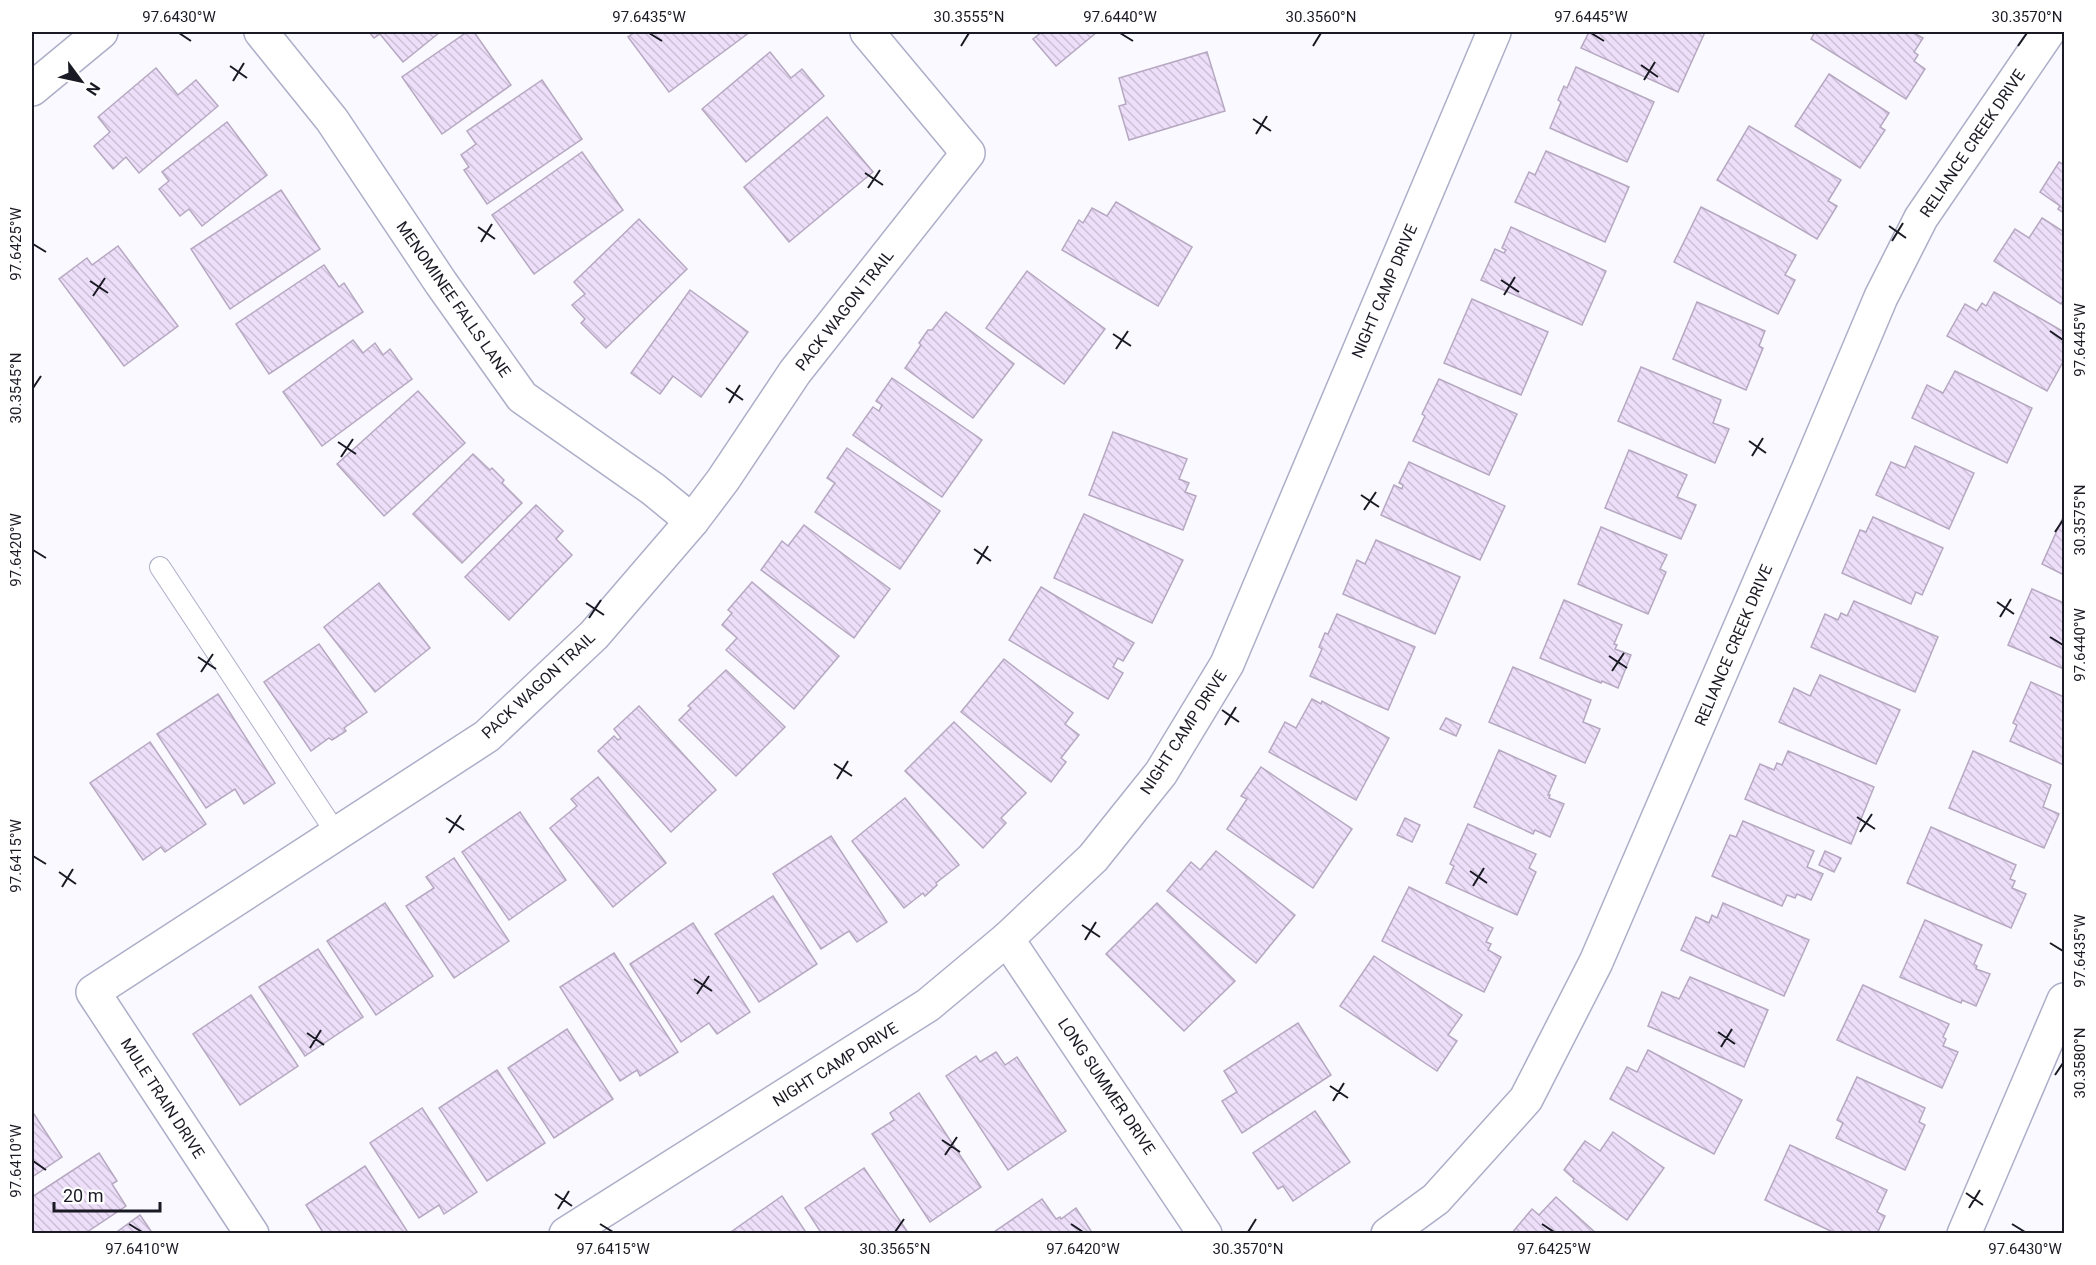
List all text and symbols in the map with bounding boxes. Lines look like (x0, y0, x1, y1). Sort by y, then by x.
text: 97.6430°W (142, 8, 216, 26)
text: 97.6435°W (612, 8, 686, 26)
text: 30.3555°N (934, 8, 1004, 26)
text: 97.6440°W (1083, 8, 1157, 26)
text: 30.3560°N (1286, 8, 1356, 26)
text: 97.6445°W (1554, 8, 1628, 26)
text: 30.3570°N (1992, 8, 2062, 26)
north arrow (51, 51, 111, 111)
street label: RELIANCE CREEK DRIVE (1916, 66, 2029, 221)
text: N (82, 79, 104, 99)
text: 97.6425°W (7, 207, 25, 281)
street label: MENOMINEE FALLS LANE (393, 218, 515, 381)
street label: NIGHT CAMP DRIVE (1348, 221, 1421, 361)
street label: PACK WAGON TRAIL (791, 246, 898, 374)
text: 97.6445°W (2071, 303, 2089, 377)
text: 30.3545°N (7, 353, 25, 423)
text: 30.3575°N (2071, 485, 2089, 555)
text: 97.6420°W (7, 513, 25, 587)
street label: RELIANCE CREEK DRIVE (1691, 561, 1776, 729)
text: 97.6440°W (2071, 608, 2089, 682)
street label: PACK WAGON TRAIL (478, 628, 599, 743)
street label: NIGHT CAMP DRIVE (1136, 667, 1231, 798)
text: 97.6415°W (7, 819, 25, 893)
text: 97.6435°W (2071, 914, 2089, 988)
street label: LONG SUMMER DRIVE (1054, 1015, 1159, 1158)
street label: NIGHT CAMP DRIVE (769, 1018, 901, 1111)
text: 30.3580°N (2071, 1028, 2089, 1098)
street label: MULE TRAIN DRIVE (117, 1035, 208, 1162)
text: 97.6410°W (7, 1124, 25, 1198)
scale bar (54, 1175, 160, 1213)
text: 20 m (63, 1185, 103, 1206)
text: 97.6410°W (105, 1240, 179, 1258)
text: 97.6415°W (576, 1240, 650, 1258)
text: 30.3565°N (860, 1240, 930, 1258)
text: 97.6420°W (1046, 1240, 1120, 1258)
text: 30.3570°N (1213, 1240, 1283, 1258)
text: 97.6425°W (1517, 1240, 1591, 1258)
text: 97.6430°W (1988, 1240, 2062, 1258)

